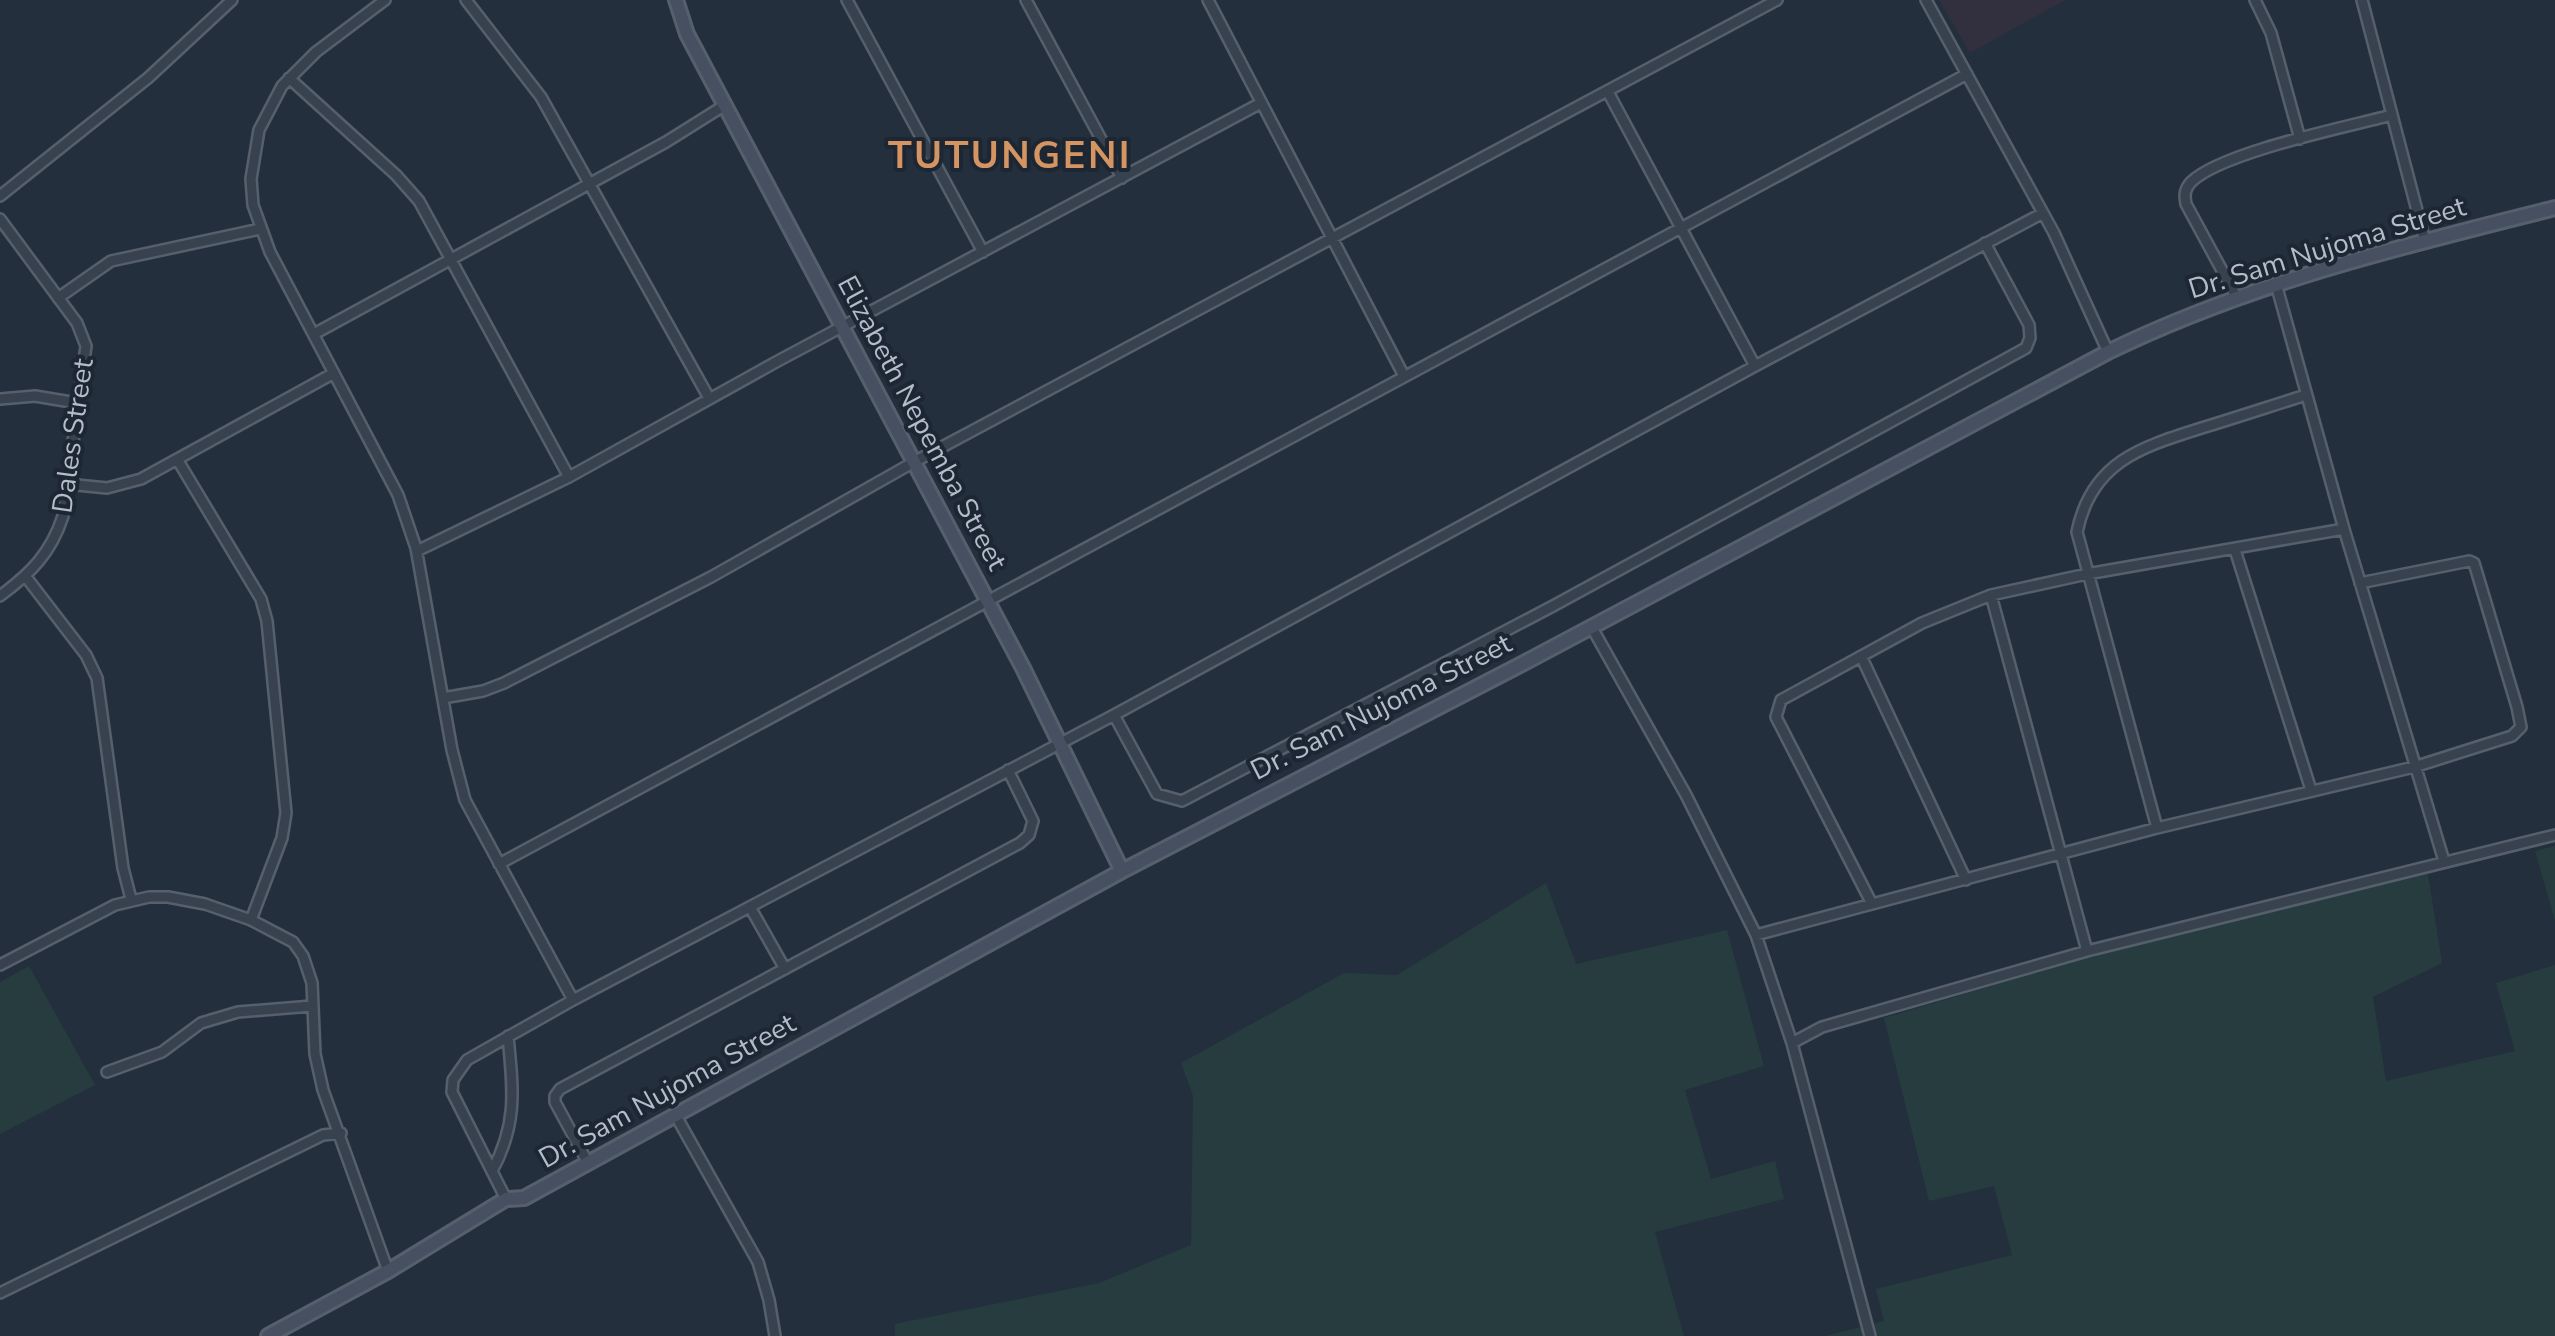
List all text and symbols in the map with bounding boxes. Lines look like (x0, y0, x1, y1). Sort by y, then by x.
district label: TUTUNGENI (888, 130, 1132, 181)
street label: Dr. Sam Nujoma Street (2184, 188, 2470, 308)
street label: Elizabeth Nepemba Street (828, 269, 1016, 577)
street label: Dales Street (43, 356, 103, 516)
street label: Dr. Sam Nujoma Street (1244, 625, 1518, 789)
street label: Dr. Sam Nujoma Street (532, 1004, 802, 1177)

